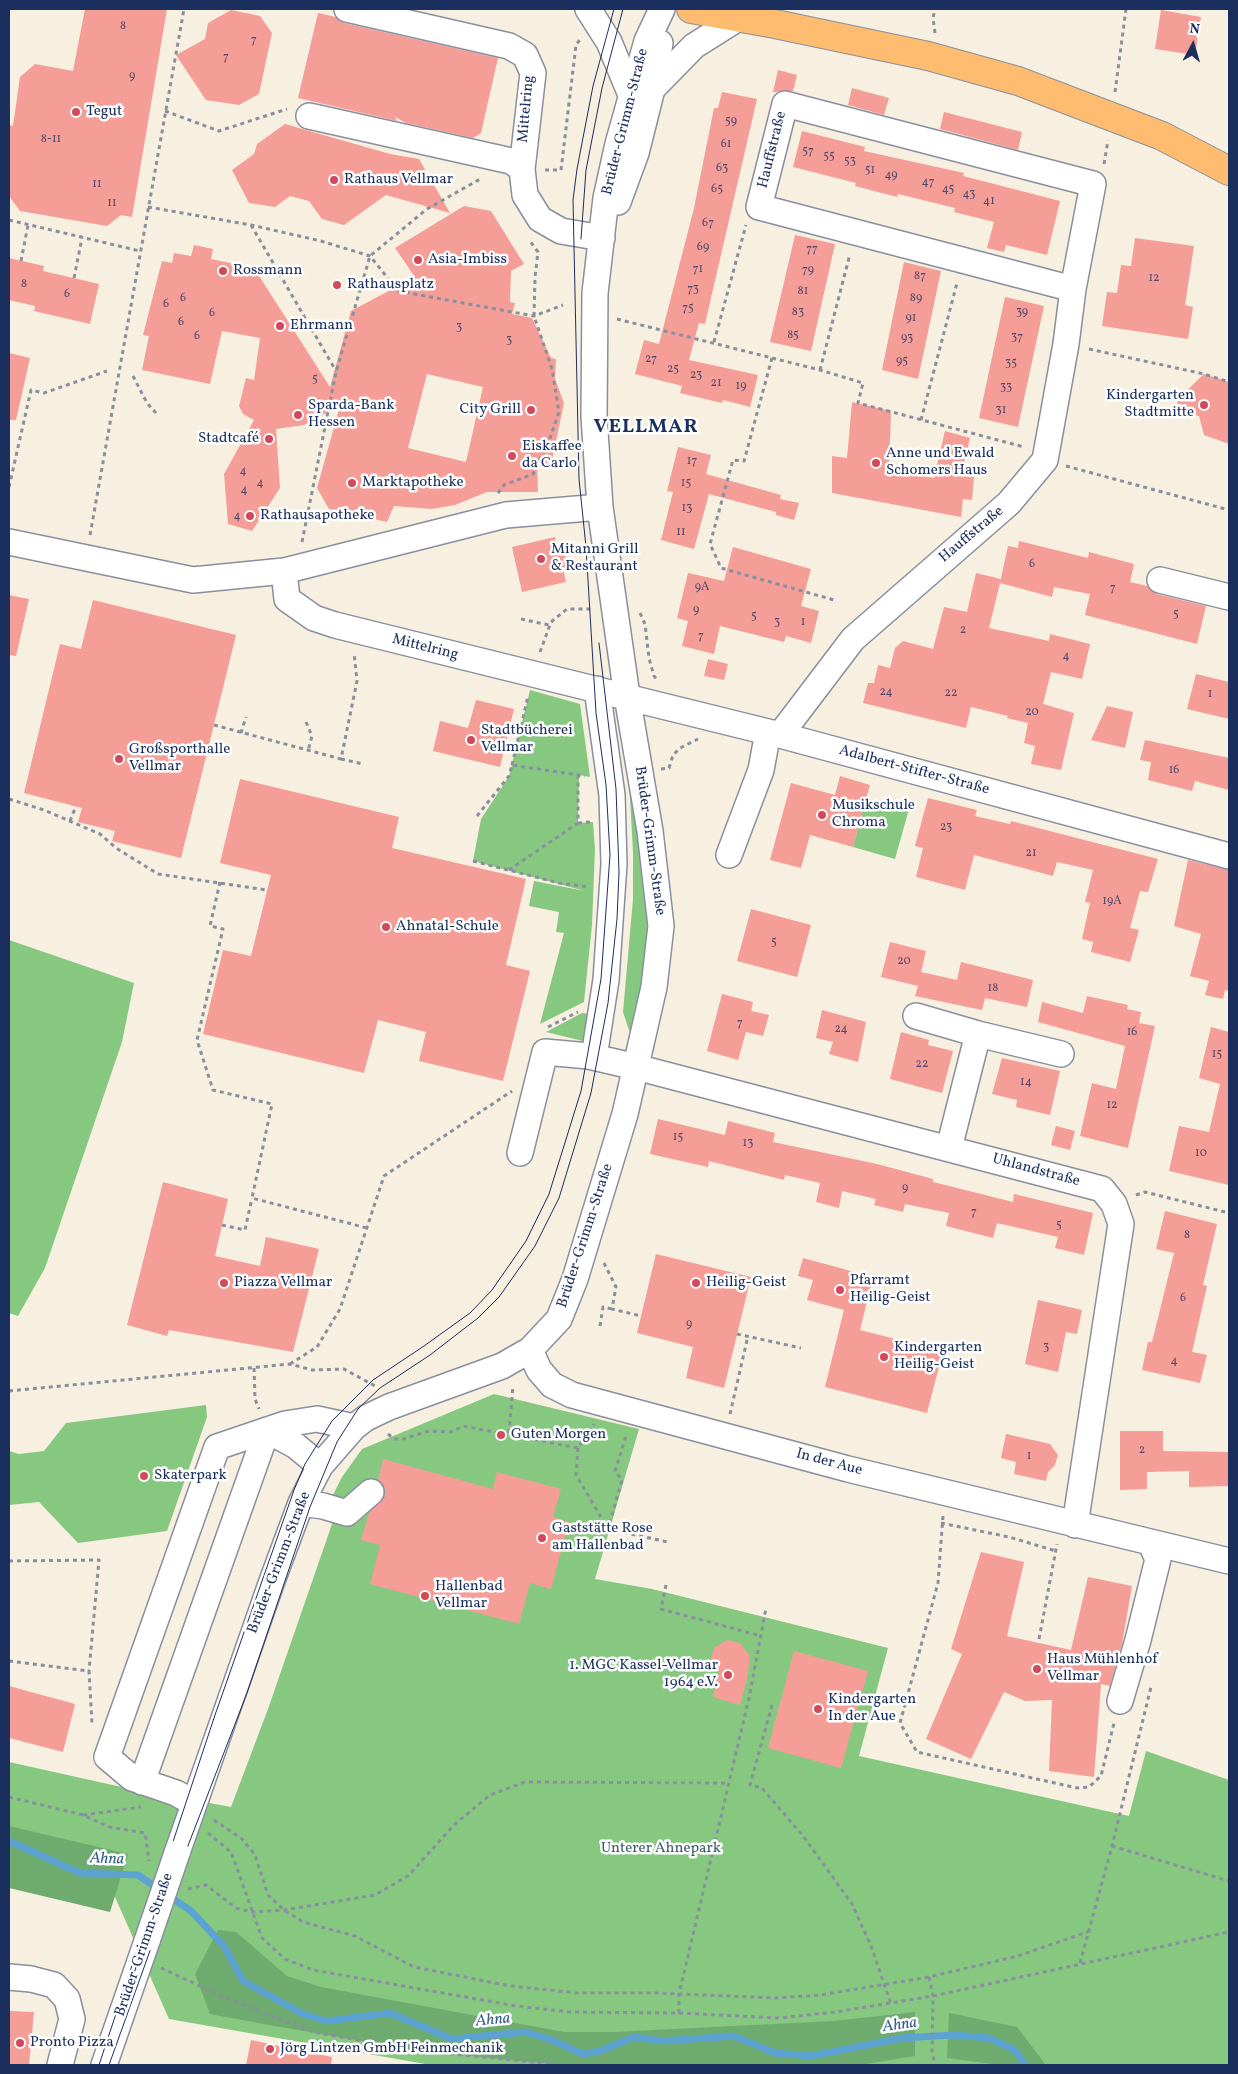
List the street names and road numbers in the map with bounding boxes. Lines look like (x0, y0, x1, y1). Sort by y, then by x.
street label: Brüder-Grimm-Straße (599, 47, 653, 197)
street label: Mittelring (515, 74, 539, 144)
street label: Hauffstraße (755, 110, 791, 190)
street label: Hauffstraße (936, 503, 1008, 567)
street label: Mittelring (390, 631, 460, 665)
street label: Adalbert-Stifter-Straße (837, 742, 991, 800)
street label: Brüder-Grimm-Straße (630, 765, 668, 917)
street label: Uhlandstraße (990, 1151, 1082, 1191)
street label: Brüder-Grimm-Straße (554, 1162, 618, 1310)
street label: In der Aue (794, 1446, 864, 1480)
street label: Brüder-Grimm-Straße (245, 1490, 315, 1636)
street label: Brüder-Grimm-Straße (112, 1871, 178, 2019)

